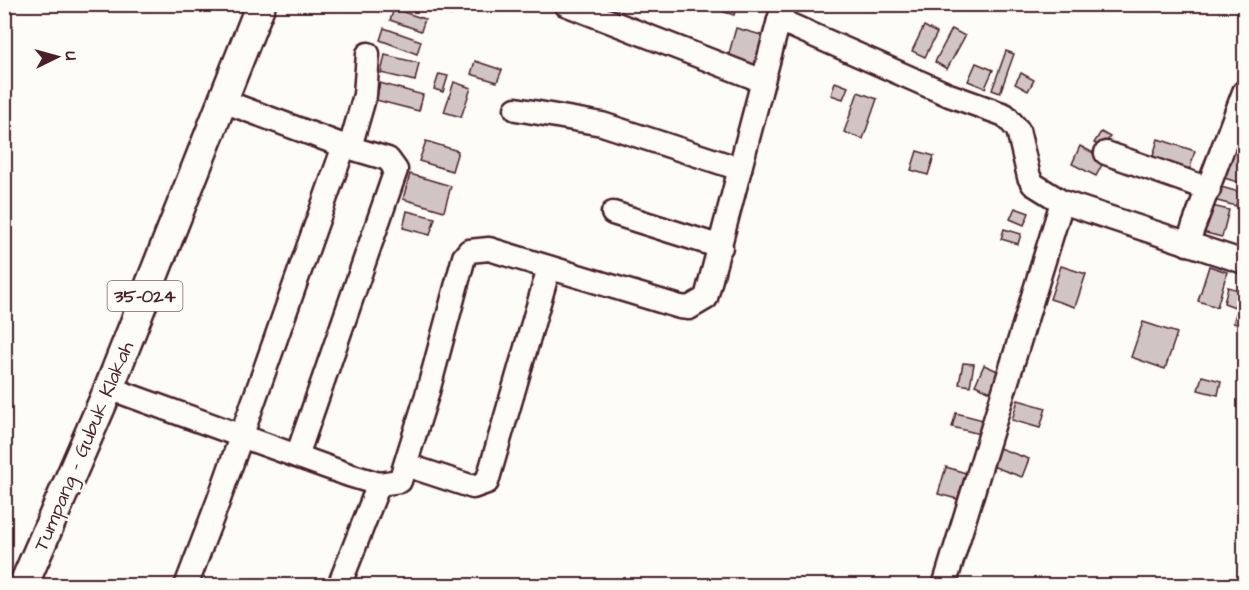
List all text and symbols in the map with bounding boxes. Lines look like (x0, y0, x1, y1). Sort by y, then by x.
north arrow (27, 27, 87, 87)
text: U (60, 50, 82, 61)
road number: 35-024 (108, 281, 182, 311)
street label: Tumpang - Gubuk Klakah (27, 337, 142, 556)

